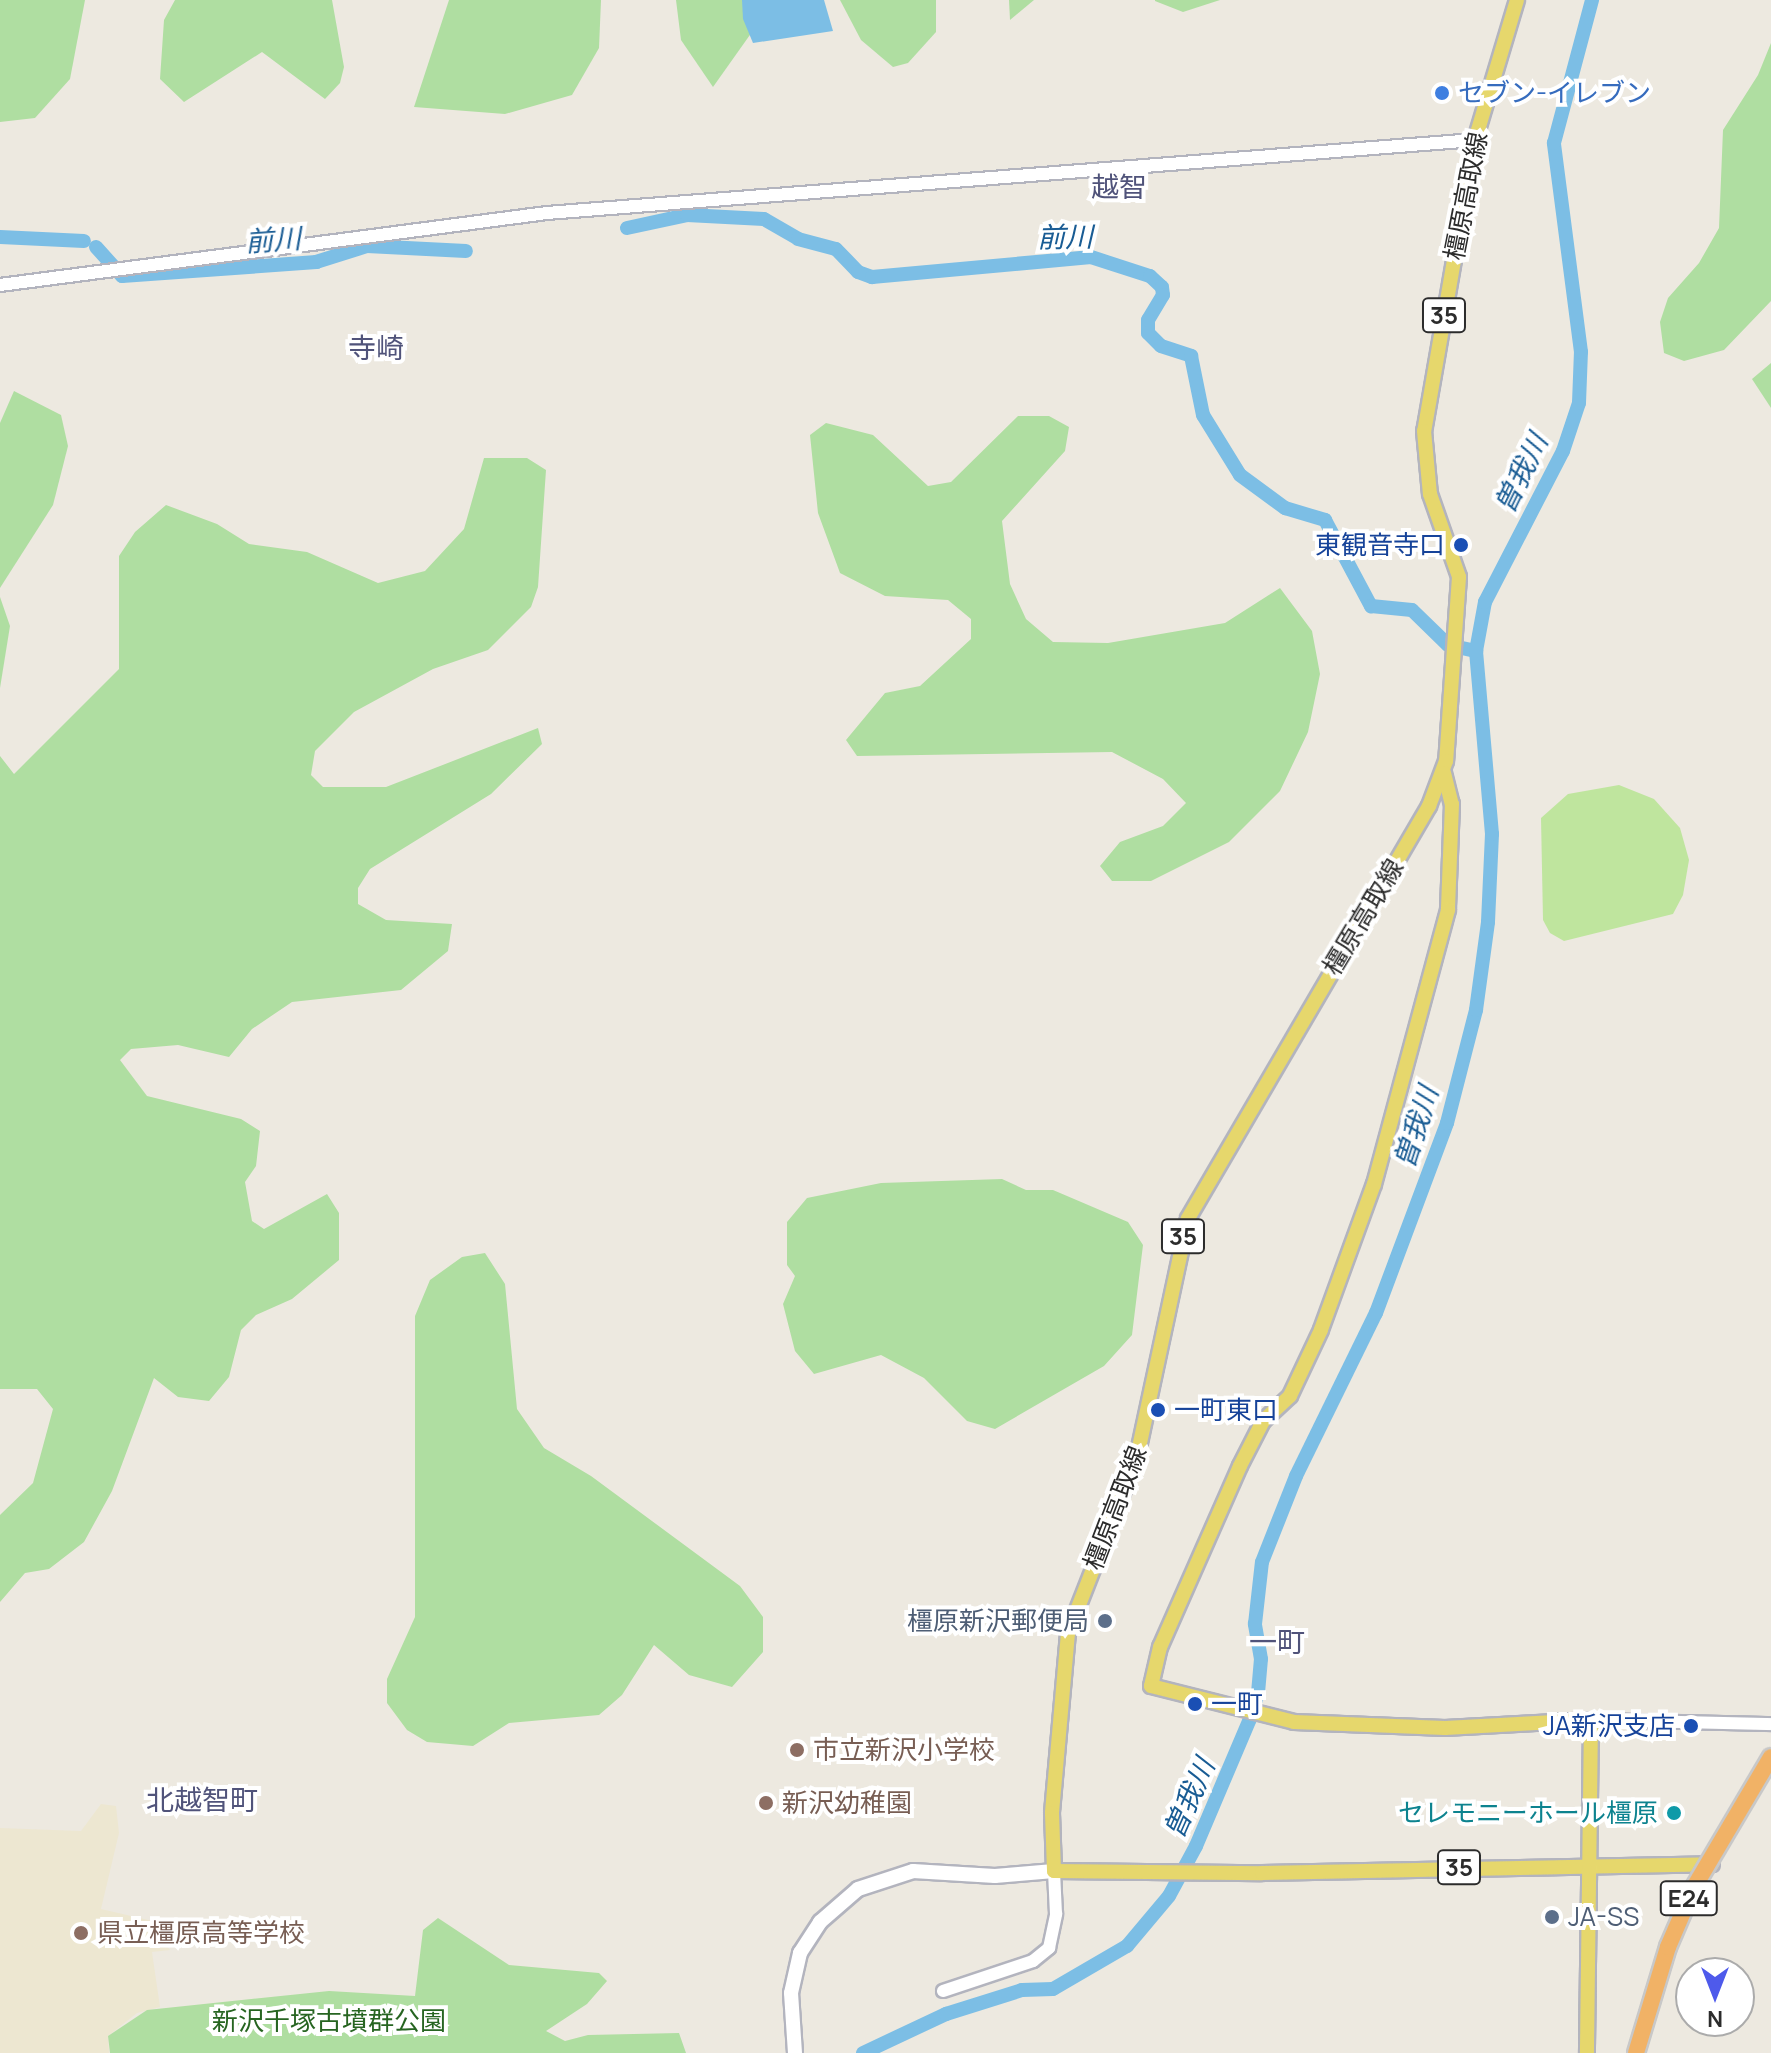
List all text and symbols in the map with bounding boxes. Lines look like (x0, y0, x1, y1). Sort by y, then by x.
place label: セブン-イレブン (1458, 77, 1651, 109)
marker: セブン-イレブン (1433, 84, 1451, 102)
street label: 橿原高取線 (1438, 129, 1494, 263)
district label: 越智 (1091, 169, 1147, 203)
water label: 前川 (1037, 219, 1093, 253)
water label: 前川 (244, 220, 302, 258)
road number: 35 (1420, 295, 1468, 335)
district label: 寺崎 (348, 330, 404, 364)
water label: 曽我川 (1486, 428, 1554, 518)
place label: 東観音寺口 (1315, 529, 1445, 561)
marker: 東観音寺口 (1452, 536, 1470, 554)
street label: 橿原高取線 (1316, 853, 1410, 981)
water label: 曽我川 (1386, 1082, 1444, 1172)
road number: 35 (1159, 1216, 1207, 1256)
place label: 一町東口 (1174, 1394, 1278, 1426)
marker: 一町東口 (1149, 1401, 1167, 1419)
street label: 橿原高取線 (1077, 1442, 1153, 1574)
place label: 橿原新沢郵便局 (907, 1605, 1089, 1637)
marker: 橿原新沢郵便局 (1096, 1612, 1114, 1630)
district label: 一町 (1249, 1624, 1305, 1658)
place label: 一町 (1211, 1688, 1263, 1720)
marker: 一町 (1186, 1695, 1204, 1713)
place label: JA新沢支店 (1543, 1710, 1675, 1742)
marker: JA新沢支店 (1682, 1717, 1700, 1735)
place label: 市立新沢小学校 (813, 1734, 995, 1766)
marker: 市立新沢小学校 (788, 1741, 806, 1759)
water label: 曽我川 (1156, 1753, 1220, 1843)
district label: 北越智町 (146, 1782, 258, 1816)
place label: 新沢幼稚園 (782, 1787, 912, 1819)
marker: 新沢幼稚園 (757, 1794, 775, 1812)
place label: セレモニーホール橿原 (1398, 1797, 1658, 1829)
marker: セレモニーホール橿原 (1665, 1804, 1683, 1822)
road number: 35 (1435, 1847, 1483, 1887)
road number: E24 (1659, 1878, 1719, 1918)
place label: JA-SS (1568, 1901, 1639, 1933)
marker: JA-SS (1543, 1908, 1561, 1926)
place label: 県立橿原高等学校 (97, 1917, 305, 1949)
marker: 県立橿原高等学校 (72, 1924, 90, 1942)
north arrow (1675, 1957, 1755, 2037)
text: N (1707, 2004, 1723, 2034)
park label: 新沢千塚古墳群公園 (212, 2005, 446, 2037)

